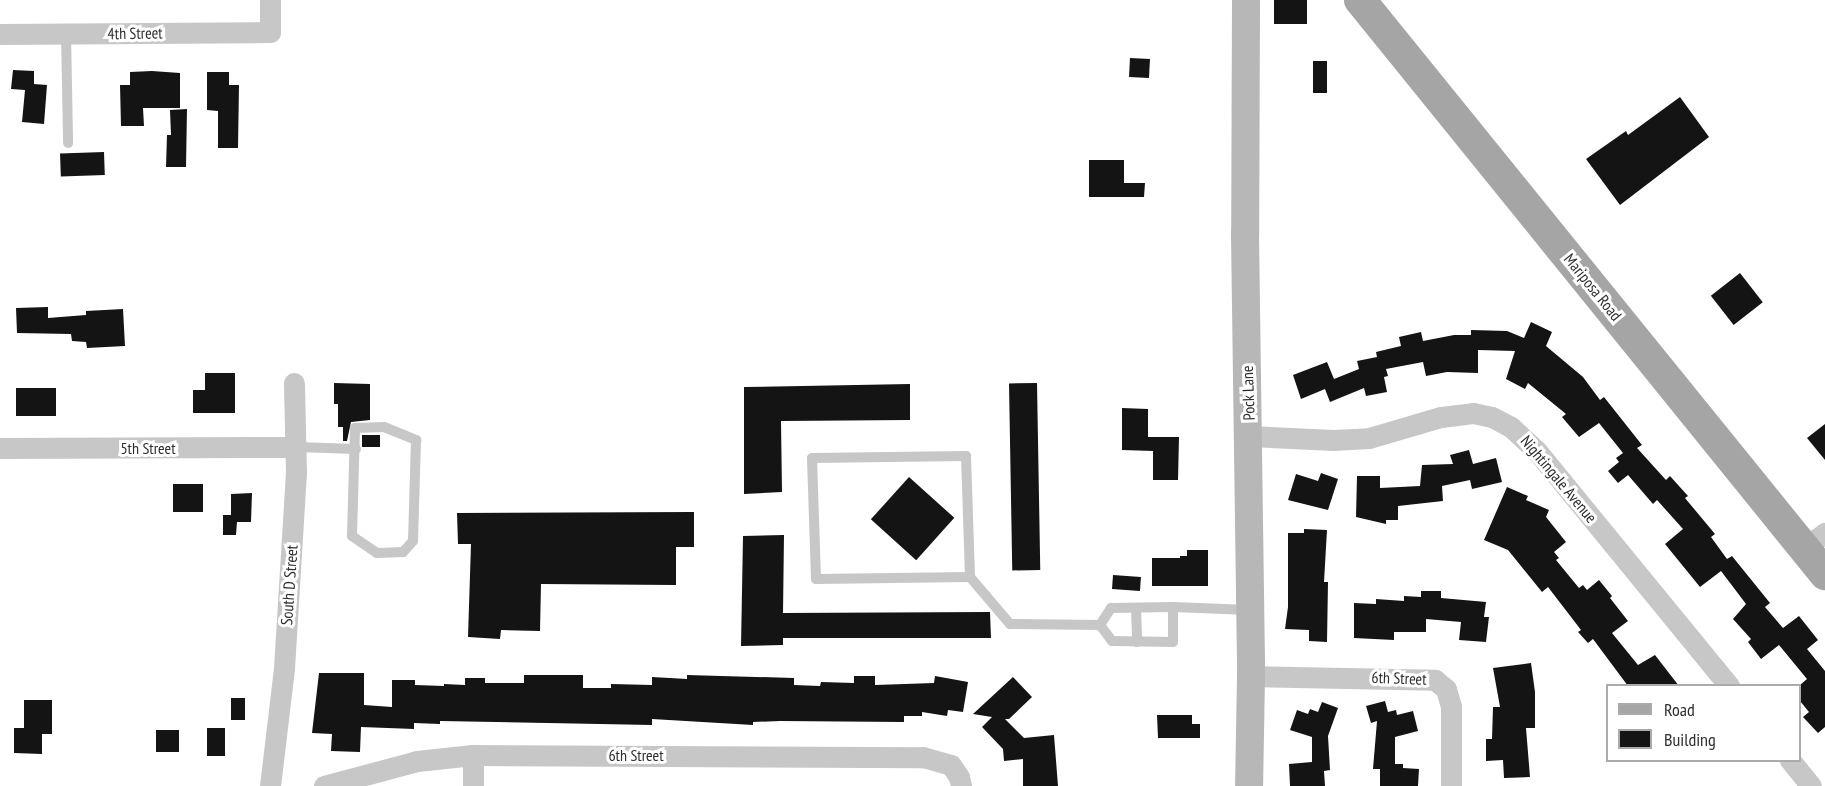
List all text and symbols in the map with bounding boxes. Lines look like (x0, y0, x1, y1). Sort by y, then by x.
street label: 4th Street (107, 23, 163, 43)
street label: Mariposa Road (1560, 250, 1626, 324)
street label: Pock Lane (1237, 365, 1259, 421)
street label: Nightingale Avenue (1517, 431, 1601, 527)
street label: 5th Street (120, 438, 176, 458)
street label: South D Street (277, 544, 301, 626)
street label: 6th Street (1371, 667, 1427, 689)
legend (1606, 684, 1801, 762)
text: Road (1664, 698, 1695, 721)
text: Building (1664, 728, 1716, 751)
street label: 6th Street (608, 745, 664, 765)

